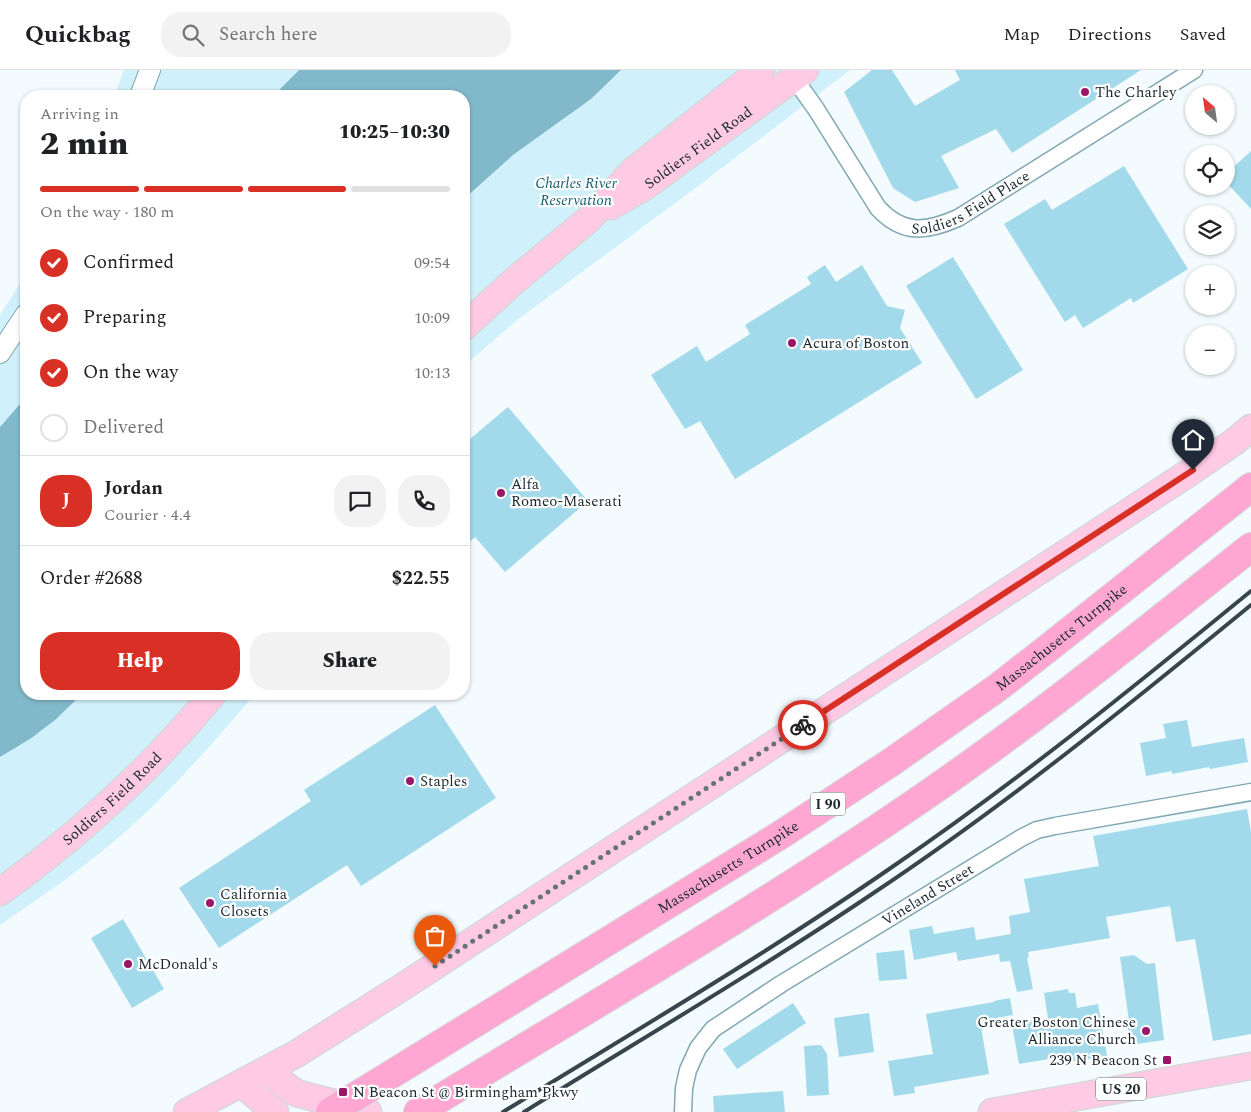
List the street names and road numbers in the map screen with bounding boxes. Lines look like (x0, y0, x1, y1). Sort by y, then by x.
street label: Soldiers Field Road (639, 100, 757, 195)
street label: Soldiers Field Place (911, 164, 1034, 240)
street label: Massachusetts Turnpike (990, 578, 1132, 697)
street label: Soldiers Field Road (57, 747, 167, 851)
road number: I 90 (810, 792, 846, 816)
street label: Massachusetts Turnpike (653, 814, 803, 920)
street label: Vineland Street (877, 858, 978, 932)
road number: US 20 (1096, 1078, 1146, 1100)

